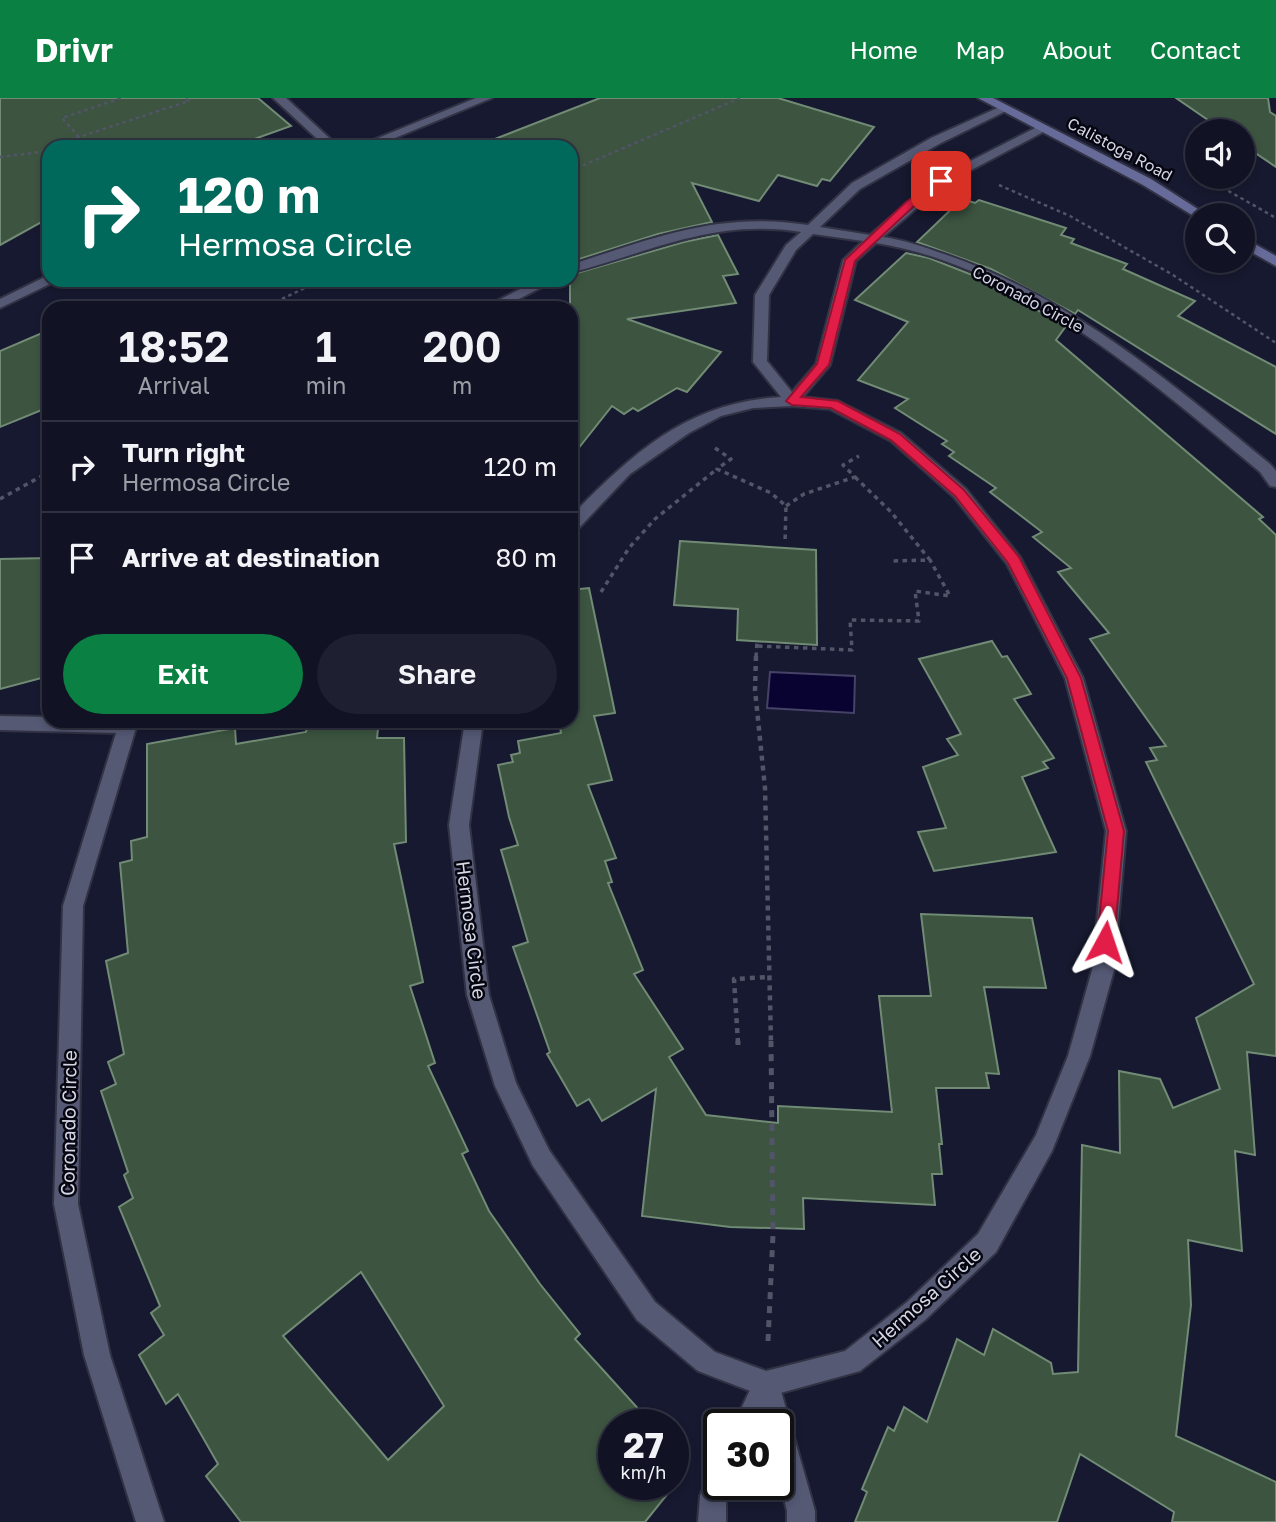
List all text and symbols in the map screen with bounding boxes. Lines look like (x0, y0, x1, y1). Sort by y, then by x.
text: Drivr (35, 30, 113, 69)
text: Home (850, 35, 918, 64)
text: Map (956, 35, 1005, 64)
text: About (1043, 35, 1112, 64)
text: Contact (1150, 35, 1241, 64)
street label: Calistoga Road (1064, 113, 1176, 185)
map controls (1185, 119, 1255, 273)
button: sound (1185, 119, 1255, 189)
pin (911, 151, 971, 211)
icon: arrive (922, 162, 960, 200)
text: 120 m (178, 165, 320, 224)
icon: right (63, 168, 154, 259)
button: search (1185, 203, 1255, 273)
text: Hermosa Circle (178, 225, 412, 263)
street label: Coronado Circle (969, 261, 1087, 337)
text: 18:52 (118, 321, 229, 371)
text: 1 (315, 321, 337, 371)
text: 200 (423, 321, 502, 371)
text: Arrival (138, 371, 210, 399)
text: min (306, 371, 346, 399)
text: m (452, 371, 472, 399)
text: Turn right (122, 437, 245, 468)
icon: right (63, 448, 101, 486)
text: 120 m (484, 451, 557, 482)
text: Hermosa Circle (122, 468, 290, 496)
icon: arrive (63, 539, 101, 577)
text: Arrive at destination (122, 542, 380, 573)
text: 80 m (496, 542, 557, 573)
button: Exit (63, 634, 303, 714)
button: Share (317, 634, 557, 714)
street label: Hermosa Circle (452, 860, 492, 1000)
position arrow (1068, 905, 1142, 979)
street label: Coronado Circle (55, 1050, 81, 1196)
street label: Hermosa Circle (867, 1242, 985, 1352)
speed limit sign: 30 (703, 1409, 794, 1500)
text: 27 (623, 1424, 664, 1466)
text: km/h (621, 1461, 666, 1483)

